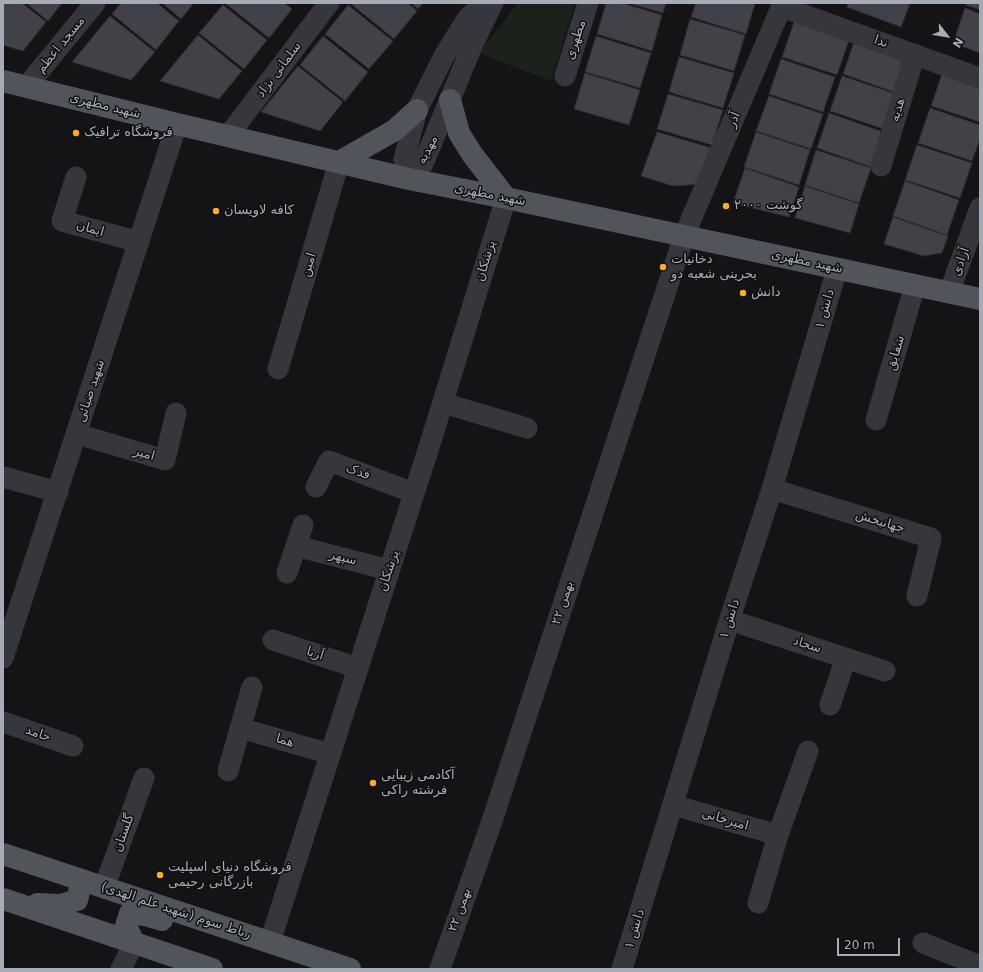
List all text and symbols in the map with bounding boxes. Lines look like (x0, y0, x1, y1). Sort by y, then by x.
street label: مسجد اعظم (33, 13, 89, 77)
north arrow (927, 16, 967, 56)
street label: مطهری (562, 18, 590, 62)
street label: ندا (872, 32, 890, 52)
text: N (950, 35, 966, 50)
street label: سلمانی نژاد (253, 39, 305, 101)
street label: شهید مطهری (68, 90, 142, 122)
street label: هدیه (887, 96, 909, 124)
street label: آذر (724, 110, 744, 130)
place label: فروشگاه ترافیک (84, 125, 173, 141)
marker: فروشگاه ترافیک (71, 128, 81, 138)
street label: مهدیه (414, 133, 442, 167)
street label: شهید مطهری (453, 180, 527, 210)
place label: گوشت ۲۰۰۰ (734, 198, 803, 214)
marker: گوشت ۲۰۰۰ (721, 201, 731, 211)
place label: کافه لاویسان (224, 203, 294, 219)
marker: کافه لاویسان (211, 206, 221, 216)
street label: ایمان (74, 218, 106, 240)
street label: پزشکان (472, 238, 500, 284)
street label: آزادی (949, 245, 973, 279)
street label: شهید مطهری (770, 247, 844, 277)
street label: امین (298, 251, 320, 279)
place label: دخانیات بحرینی شعبه دو (671, 252, 757, 283)
marker: دخانیات بحرینی شعبه دو (658, 262, 668, 272)
place label: دانش (751, 285, 781, 301)
street label: دانش ۱ (812, 287, 838, 331)
marker: دانش (738, 288, 748, 298)
street label: شقایق (884, 334, 908, 372)
street label: شهید ضیائی (74, 358, 108, 424)
street label: امیر (131, 444, 157, 464)
street label: فدک (344, 460, 372, 484)
street label: جهانبخش (854, 507, 906, 537)
street label: سپهر (327, 547, 359, 569)
street label: پزشکان (375, 548, 403, 594)
street label: ۲۲ بهمن (549, 579, 577, 627)
street label: دانش ۱ (717, 597, 743, 641)
street label: سجاد (791, 633, 823, 657)
street label: آریا (304, 644, 326, 664)
street label: حامد (23, 722, 53, 746)
street label: هما (274, 731, 296, 751)
place label: آکادمی زیبایی فرشته راکی (381, 768, 455, 799)
marker: آکادمی زیبایی فرشته راکی (368, 778, 378, 788)
street label: امیرخانی (700, 806, 750, 834)
street label: گلستان (110, 812, 138, 854)
place label: فروشگاه دنیای اسپلیت بازرگانی رحیمی (168, 860, 292, 891)
marker: فروشگاه دنیای اسپلیت بازرگانی رحیمی (155, 870, 165, 880)
street label: رباط سوم (شهید علم الهدی) (99, 879, 253, 943)
street label: ۲۲ بهمن (445, 886, 475, 934)
street label: دانش ۱ (622, 907, 648, 951)
scale bar (839, 930, 902, 956)
text: 20 m (844, 938, 875, 952)

